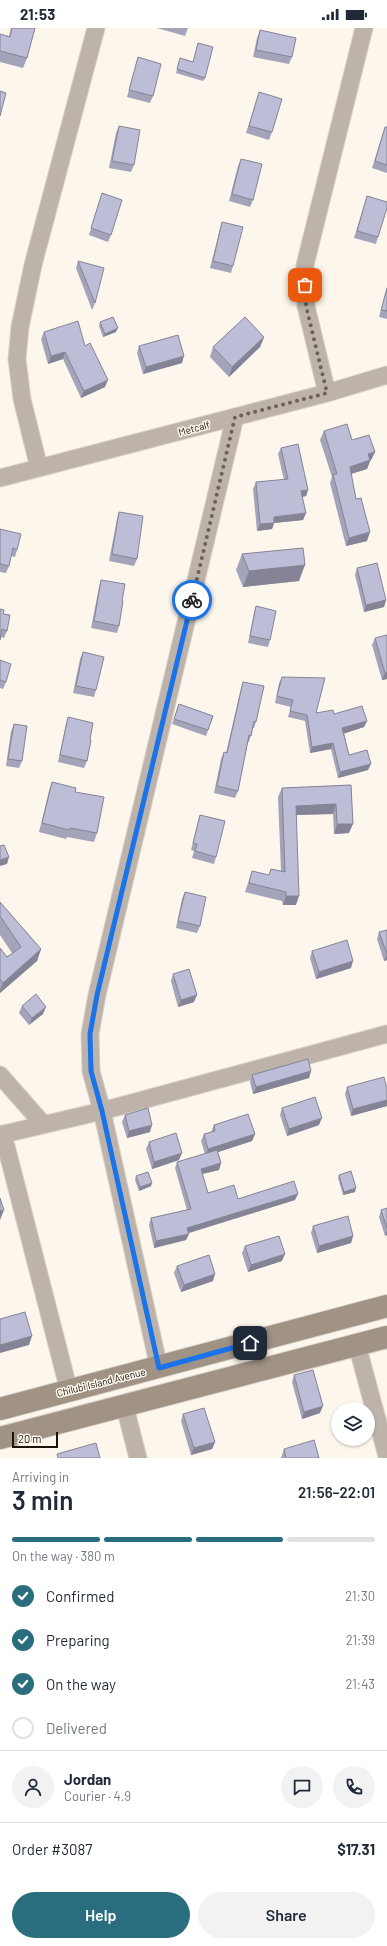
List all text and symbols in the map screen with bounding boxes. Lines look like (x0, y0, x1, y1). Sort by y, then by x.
text: 21:53 (20, 5, 55, 23)
pin (288, 268, 322, 302)
icon: bag (294, 274, 316, 296)
street label: Metcalf (177, 418, 211, 438)
courier (172, 580, 212, 620)
icon: bike (181, 589, 203, 611)
pin (233, 1326, 267, 1360)
icon: home (239, 1332, 261, 1354)
street label: Chilubi Island Avenue (55, 1365, 147, 1399)
map controls (331, 1402, 375, 1446)
button: layers (331, 1402, 375, 1446)
scale bar (12, 1430, 58, 1449)
text: 20 m (18, 1432, 41, 1445)
text: Arriving in (12, 1469, 69, 1485)
text: 21:56–22:01 (298, 1483, 375, 1501)
text: 3 min (12, 1484, 73, 1515)
text: On the way · 380 m (12, 1548, 115, 1564)
icon: check (12, 1585, 34, 1607)
text: Confirmed (46, 1587, 114, 1605)
text: 21:30 (345, 1588, 375, 1604)
icon: check (12, 1629, 34, 1651)
text: Preparing (46, 1631, 110, 1649)
text: 21:39 (346, 1632, 375, 1648)
icon: check (12, 1673, 34, 1695)
text: On the way (46, 1675, 116, 1693)
text: 21:43 (345, 1676, 375, 1692)
text: Delivered (46, 1719, 107, 1737)
button: person (12, 1766, 54, 1808)
button: chat (281, 1766, 323, 1808)
button: phone (333, 1766, 375, 1808)
text: Jordan (64, 1770, 111, 1788)
text: Courier · 4.9 (64, 1788, 131, 1804)
text: Order #3087 (12, 1840, 92, 1858)
text: $17.31 (337, 1840, 375, 1858)
button: Help (12, 1892, 190, 1938)
button: Share (198, 1892, 375, 1938)

